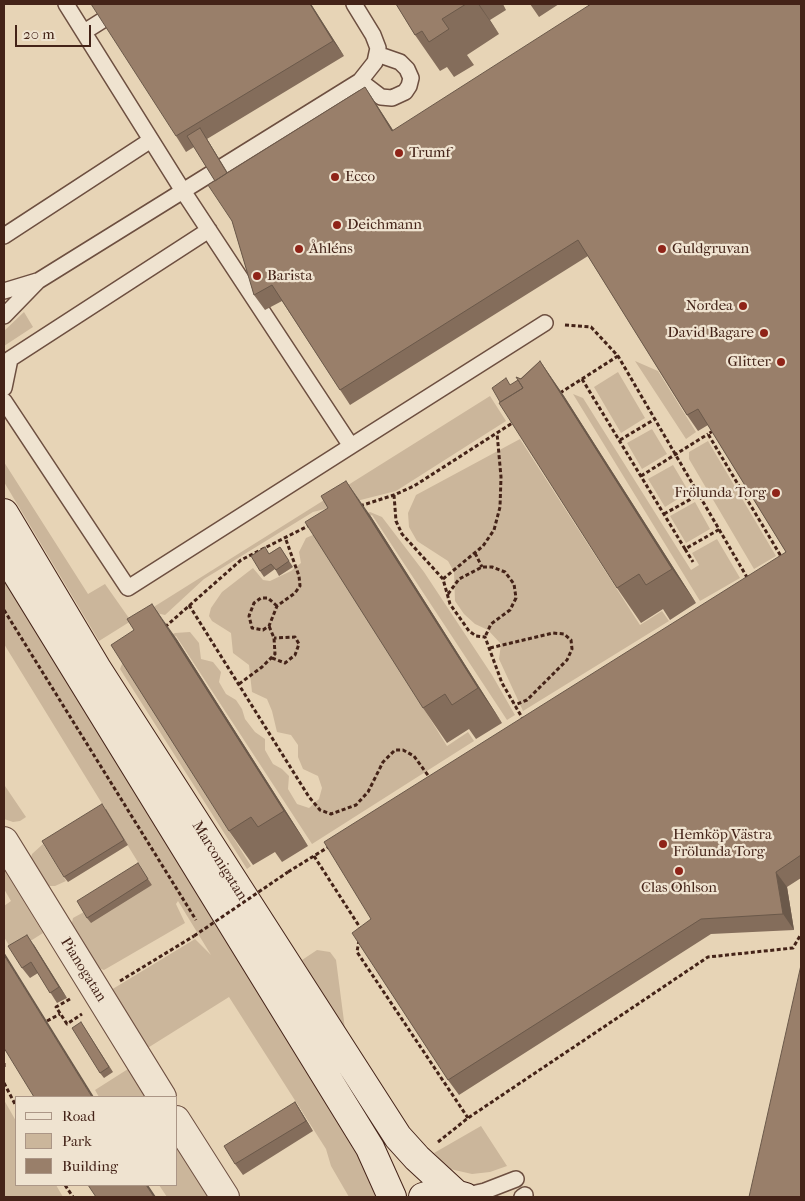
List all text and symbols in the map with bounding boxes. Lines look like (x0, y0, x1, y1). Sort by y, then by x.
scale bar (18, 15, 94, 47)
text: 20 m (23, 25, 55, 43)
place label: Trumf (409, 144, 450, 162)
marker: Trumf (393, 147, 405, 159)
place label: Ecco (345, 168, 375, 186)
marker: Ecco (329, 171, 341, 183)
place label: Deichmann (347, 216, 422, 234)
marker: Deichmann (331, 219, 343, 231)
place label: Åhléns (309, 240, 353, 258)
place label: Guldgruvan (672, 240, 749, 258)
marker: Åhléns (293, 243, 305, 255)
marker: Guldgruvan (656, 243, 668, 255)
place label: Barista (267, 267, 312, 285)
marker: Barista (251, 270, 263, 282)
place label: Nordea (686, 297, 733, 315)
marker: Nordea (737, 300, 749, 312)
place label: David Bagare (667, 324, 754, 342)
marker: David Bagare (758, 327, 770, 339)
place label: Glitter (727, 353, 771, 371)
marker: Glitter (775, 356, 787, 368)
place label: Frölunda Torg (674, 484, 766, 502)
marker: Frölunda Torg (770, 487, 782, 499)
street label: Marconigatan (187, 818, 251, 904)
place label: Hemköp Västra Frölunda Torg (673, 826, 772, 861)
marker: Hemköp Västra Frölunda Torg (657, 838, 669, 850)
marker: Clas Ohlson (673, 865, 685, 877)
place label: Clas Ohlson (641, 879, 717, 897)
street label: Pianogatan (56, 934, 110, 1006)
legend (15, 1096, 178, 1186)
text: Road (62, 1107, 95, 1125)
text: Park (62, 1132, 92, 1150)
text: Building (62, 1157, 118, 1175)

